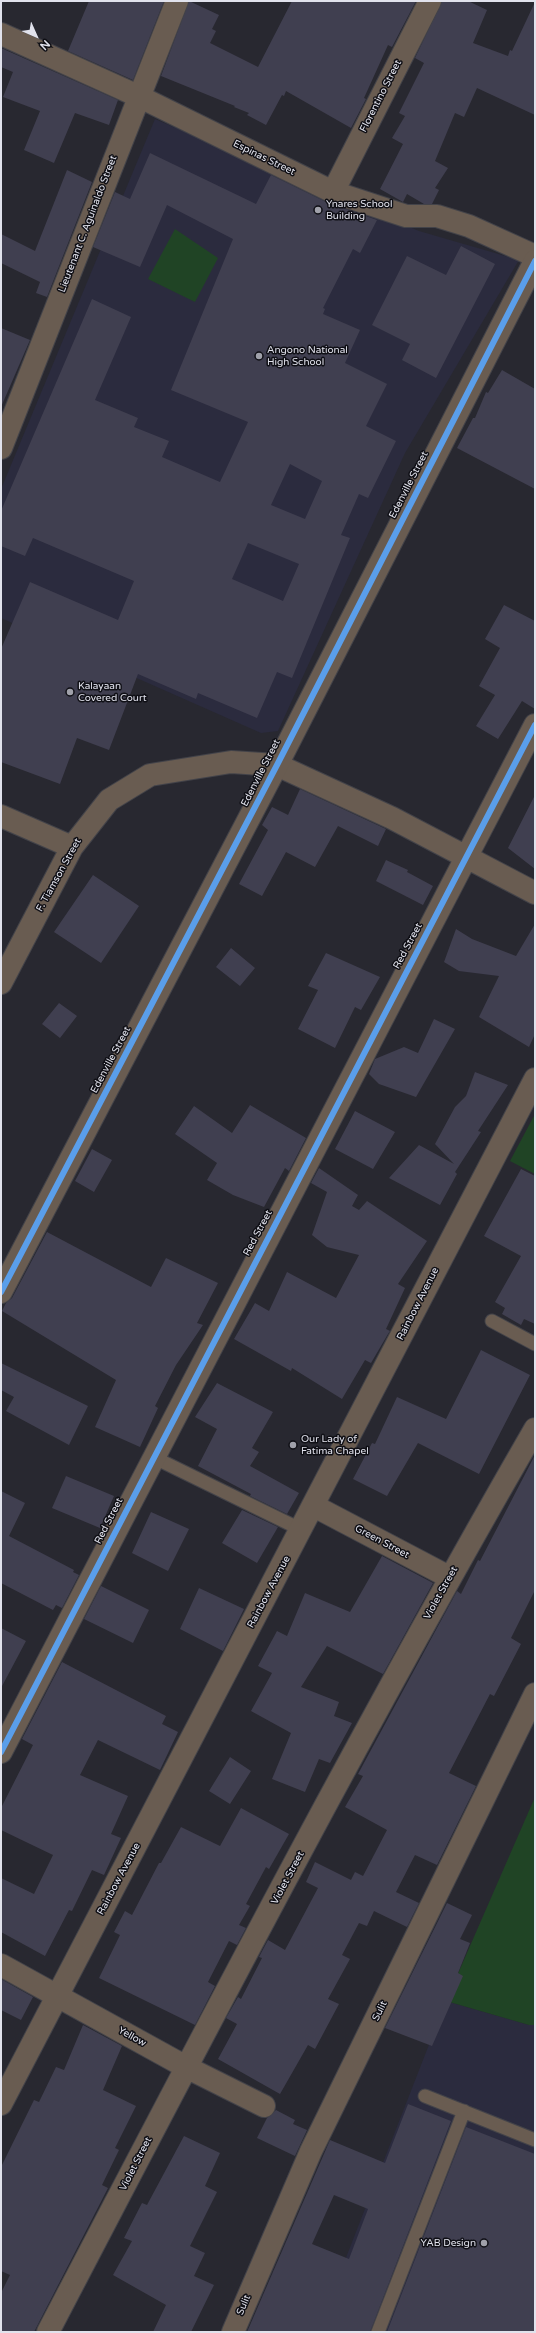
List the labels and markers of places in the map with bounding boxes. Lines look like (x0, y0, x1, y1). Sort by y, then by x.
place label: Ynares School Building (326, 198, 392, 222)
marker: Ynares School Building (313, 205, 323, 215)
place label: Angono National High School (267, 344, 348, 368)
marker: Angono National High School (254, 351, 264, 361)
place label: Kalayaan Covered Court (78, 680, 147, 704)
marker: Kalayaan Covered Court (65, 687, 75, 697)
place label: Our Lady of Fatima Chapel (301, 1433, 369, 1456)
marker: Our Lady of Fatima Chapel (288, 1440, 298, 1450)
place label: YAB Design (421, 2237, 476, 2249)
marker: YAB Design (479, 2238, 489, 2248)

